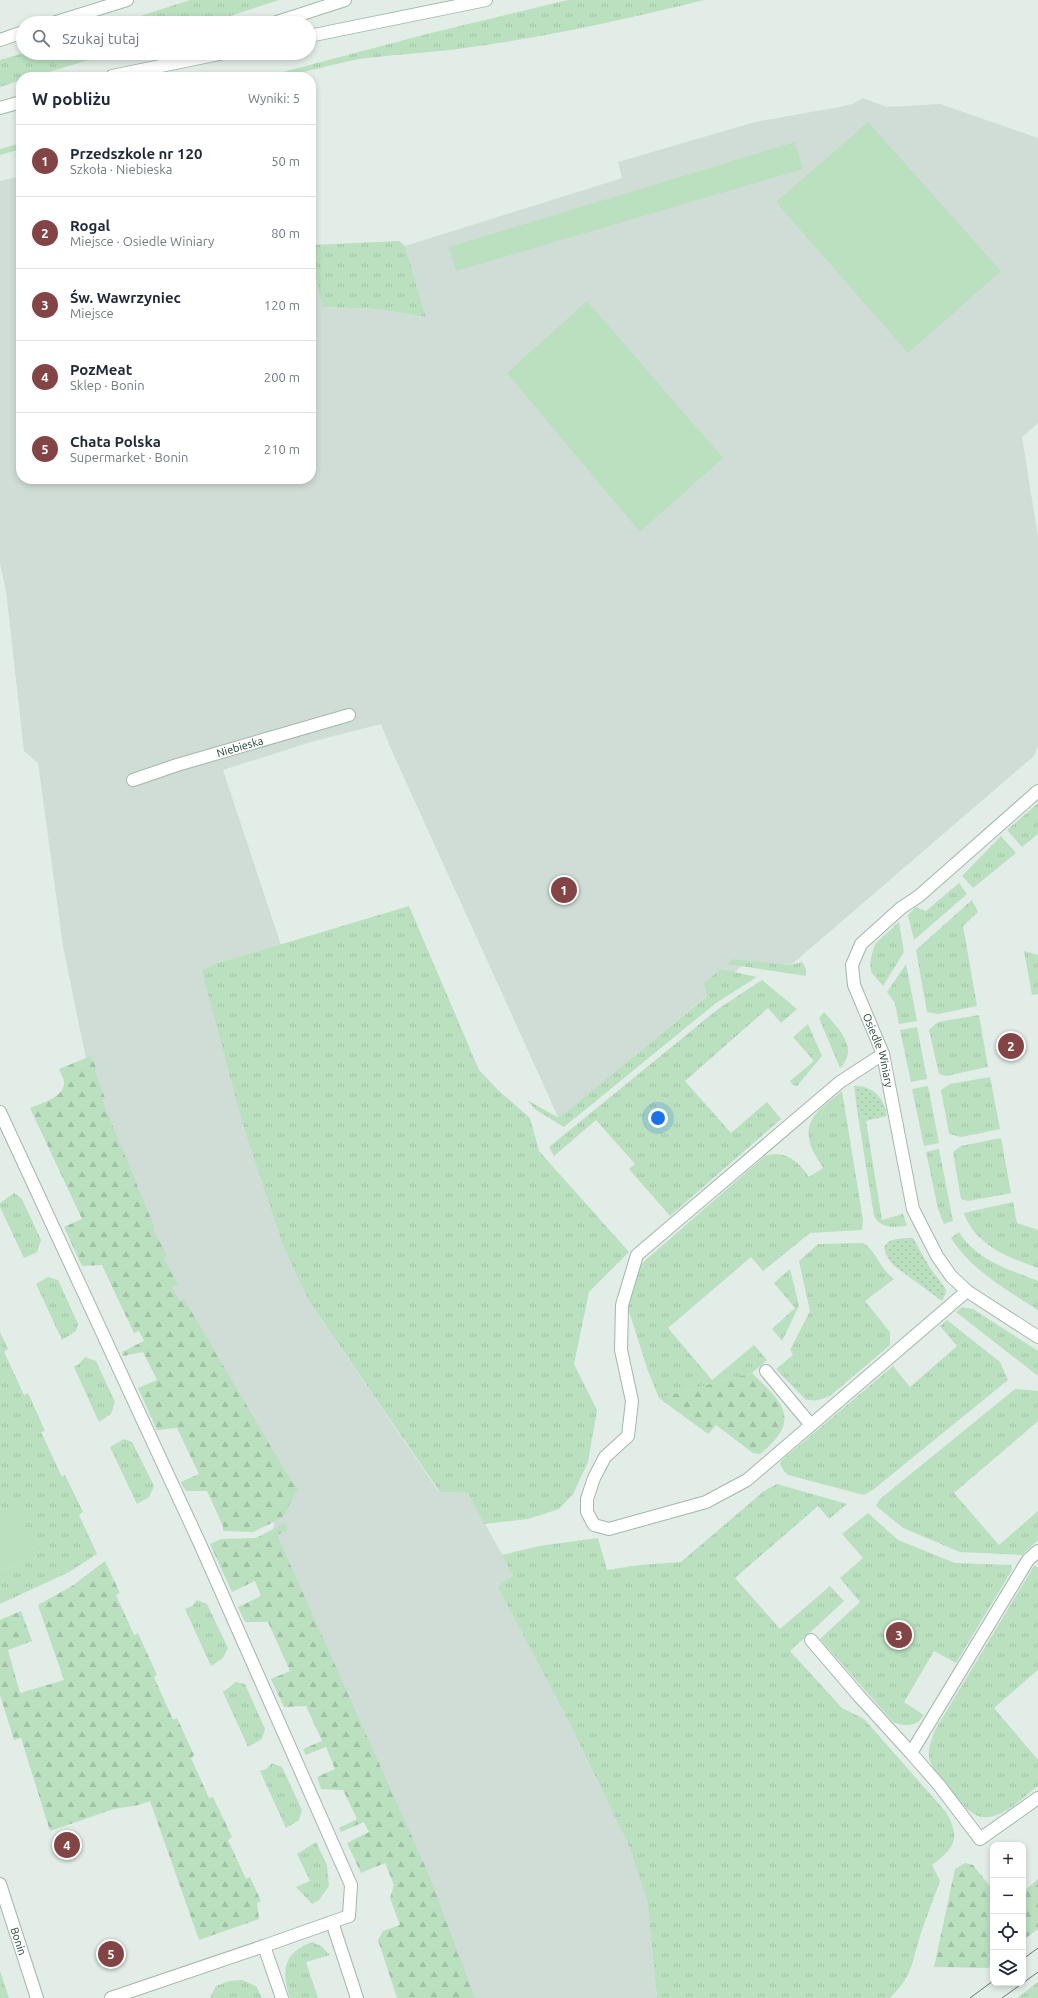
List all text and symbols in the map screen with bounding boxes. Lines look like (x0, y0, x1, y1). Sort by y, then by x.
search box (16, 16, 316, 60)
icon: search (30, 27, 52, 49)
text: Szukaj tutaj (62, 30, 139, 47)
text: W pobliżu (32, 89, 111, 108)
text: Wyniki: 5 (248, 91, 300, 105)
text: Przedszkole nr 120 (70, 145, 202, 162)
text: 1 (41, 154, 49, 168)
text: 50 m (271, 154, 300, 168)
text: Szkoła · Niebieska (70, 162, 172, 176)
text: Rogal (70, 217, 110, 234)
text: 2 (41, 226, 49, 240)
text: 80 m (271, 226, 300, 240)
text: Miejsce · Osiedle Winiary (70, 234, 214, 248)
text: Św. Wawrzyniec (70, 289, 181, 306)
text: 3 (41, 298, 49, 312)
text: 120 m (264, 298, 300, 312)
text: Miejsce (70, 306, 114, 320)
text: PozMeat (70, 361, 132, 378)
text: 4 (41, 370, 49, 384)
text: 200 m (264, 370, 300, 384)
text: Sklep · Bonin (70, 378, 145, 392)
text: Chata Polska (70, 433, 161, 450)
text: 5 (41, 442, 49, 456)
text: 210 m (264, 442, 300, 456)
text: Supermarket · Bonin (70, 450, 188, 464)
street label: Niebieska (215, 734, 265, 759)
pin: 1 (551, 875, 577, 905)
street label: Osiedle Winiary (861, 1011, 895, 1089)
pin: 2 (998, 1031, 1024, 1061)
your location (648, 1108, 668, 1128)
pin: 3 (886, 1620, 912, 1650)
pin: 4 (54, 1830, 80, 1860)
map controls (990, 1842, 1026, 1986)
button: + (990, 1842, 1026, 1878)
button: − (990, 1878, 1026, 1914)
button: locate (990, 1914, 1026, 1950)
street label: Bonin (8, 1926, 29, 1957)
pin: 5 (98, 1939, 124, 1969)
button: layers (990, 1950, 1026, 1986)

